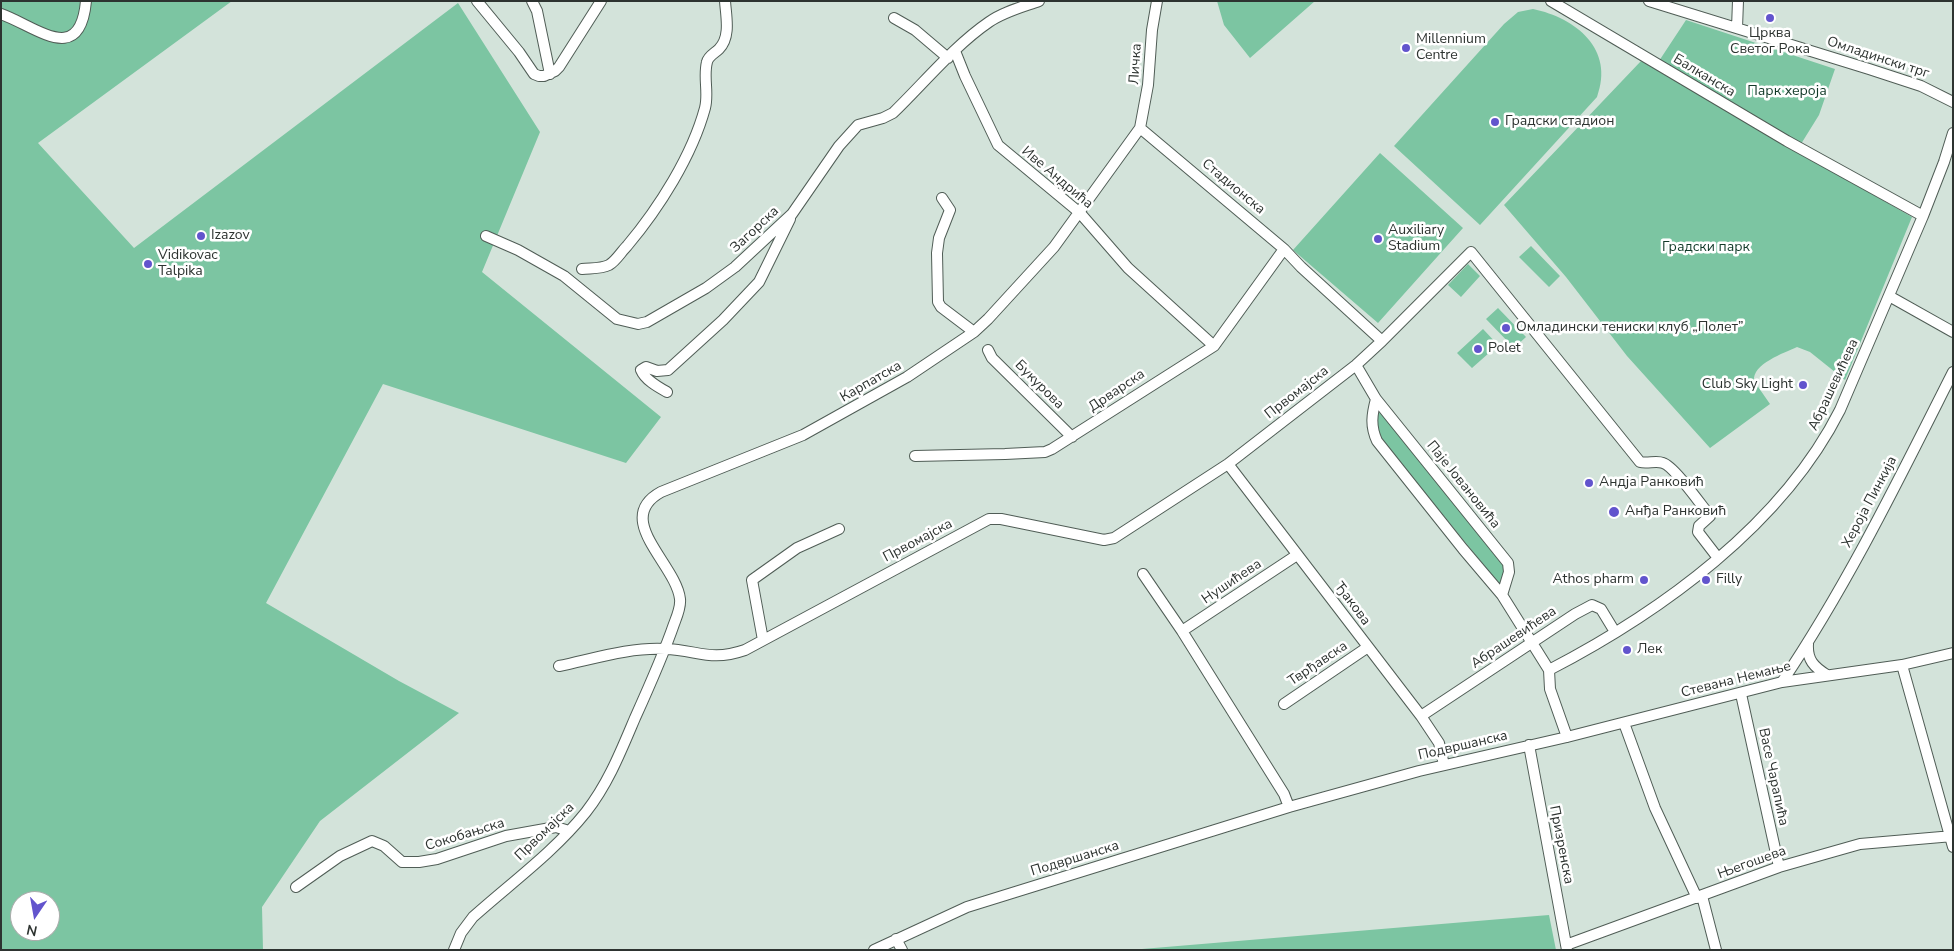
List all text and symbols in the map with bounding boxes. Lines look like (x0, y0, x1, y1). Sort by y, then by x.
marker: Црква Светог Рока (1764, 12, 1776, 24)
place label: Црква Светог Рока (1730, 26, 1810, 58)
place label: Millennium Centre (1416, 32, 1486, 64)
street label: Омладински трг (1825, 34, 1931, 82)
marker: Millennium Centre (1400, 42, 1412, 54)
street label: Личка (1126, 43, 1146, 85)
street label: Балканска (1670, 51, 1738, 101)
park label: Парк хероја (1747, 84, 1827, 100)
place label: Градски стадион (1505, 114, 1614, 130)
marker: Градски стадион (1489, 116, 1501, 128)
street label: Иве Андрића (1018, 143, 1096, 213)
street label: Стадионска (1198, 156, 1268, 218)
street label: Загорска (727, 203, 783, 257)
place label: Auxiliary Stadium (1388, 223, 1444, 256)
place label: Izazov (211, 228, 250, 244)
marker: Izazov (195, 230, 207, 242)
marker: Auxiliary Stadium (1372, 233, 1384, 245)
park label: Градски парк (1662, 240, 1750, 256)
place label: Vidikovac Talpika (158, 248, 218, 280)
marker: Vidikovac Talpika (142, 258, 154, 270)
place label: Омладински тениски клуб „Полет” (1516, 320, 1743, 336)
marker: Омладински тениски клуб „Полет” (1500, 322, 1512, 334)
street label: Абрашевићева (1805, 337, 1863, 433)
place label: Polet (1488, 341, 1521, 357)
marker: Polet (1472, 343, 1484, 355)
street label: Букурова (1011, 357, 1067, 413)
street label: Карпатска (837, 358, 905, 406)
street label: Првомајска (1262, 363, 1332, 423)
street label: Дрварска (1086, 366, 1148, 416)
place label: Club Sky Light (1702, 377, 1793, 393)
marker: Club Sky Light (1797, 379, 1809, 391)
street label: Паје Јовановића (1422, 438, 1504, 532)
street label: Хероја Пинкија (1839, 454, 1901, 550)
place label: Андја Ранковић (1599, 475, 1704, 491)
marker: Андја Ранковић (1583, 477, 1595, 489)
place label: Анђа Ранковић (1625, 504, 1726, 520)
marker: Анђа Ранковић (1607, 505, 1621, 519)
street label: Првомајска (880, 516, 956, 566)
street label: Нушићева (1199, 556, 1265, 608)
place label: Athos pharm (1552, 572, 1634, 588)
place label: Filly (1716, 572, 1742, 588)
marker: Athos pharm (1638, 574, 1650, 586)
marker: Filly (1700, 574, 1712, 586)
street label: Ђакова (1330, 579, 1374, 629)
street label: Абрашевићева (1468, 603, 1560, 673)
street label: Тврђавска (1285, 638, 1351, 690)
place label: Лек (1637, 642, 1662, 658)
marker: Лек (1621, 644, 1633, 656)
street label: Стевана Немање (1679, 658, 1793, 702)
street label: Васе Чарапића (1754, 727, 1792, 827)
street label: Подвршанска (1417, 728, 1509, 764)
street label: Првомајска (512, 799, 578, 865)
street label: Призренска (1545, 804, 1577, 886)
street label: Сокобањска (423, 815, 507, 855)
street label: Подвршанска (1029, 838, 1121, 880)
street label: Његошева (1715, 843, 1789, 883)
north arrow (10, 891, 60, 941)
text: N (25, 920, 39, 941)

